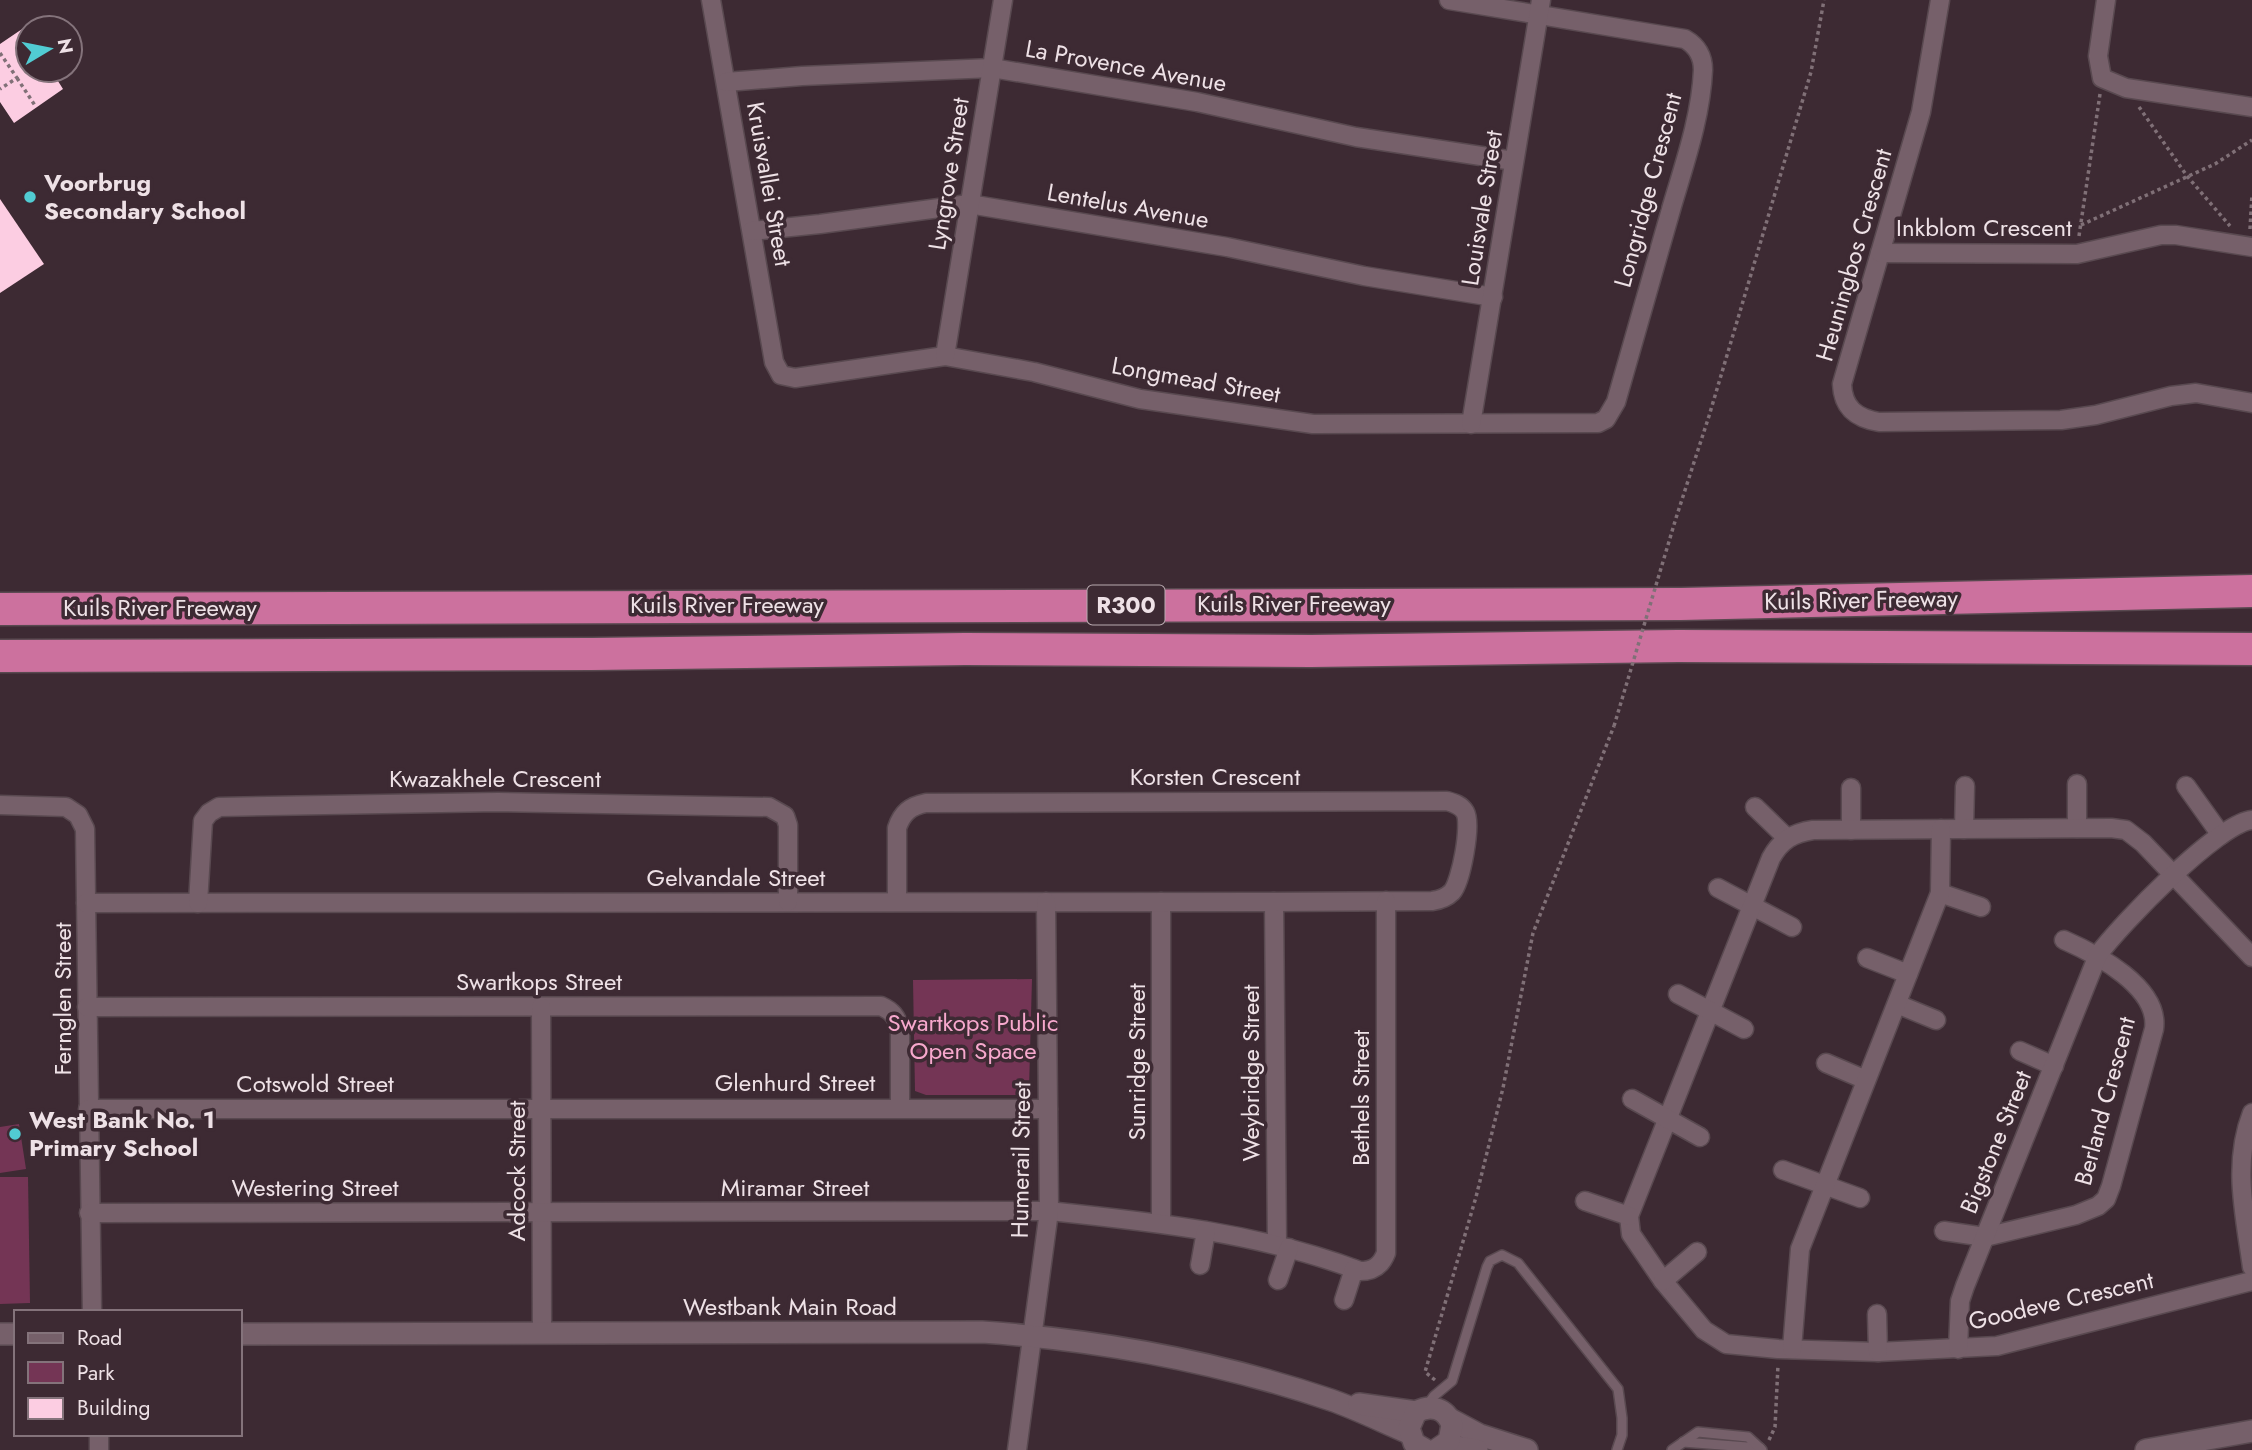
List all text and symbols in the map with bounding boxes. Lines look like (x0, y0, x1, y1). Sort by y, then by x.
north arrow (14, 14, 84, 84)
street label: La Provence Avenue (1023, 31, 1229, 100)
text: N (51, 36, 80, 56)
street label: Longridge Crescent (1605, 88, 1690, 291)
street label: Lyngrove Street (919, 95, 978, 253)
street label: Kruisvallei Street (738, 99, 801, 269)
street label: Louisvale Street (1452, 128, 1511, 288)
street label: Heuningbos Crescent (1806, 144, 1901, 365)
place label: Voorbrug Secondary School (43, 165, 246, 228)
street label: Lentelus Avenue (1044, 174, 1212, 237)
marker: Voorbrug Secondary School (22, 189, 38, 205)
street label: Inkblom Crescent (1896, 210, 2072, 245)
street label: Longmead Street (1109, 347, 1284, 412)
street label: Kuils River Freeway (1764, 580, 1959, 619)
road number: R300 (1088, 586, 1164, 624)
street label: Kuils River Freeway (1197, 586, 1391, 621)
street label: Kuils River Freeway (630, 587, 824, 622)
street label: Kuils River Freeway (63, 590, 257, 625)
street label: Korsten Crescent (1130, 759, 1300, 794)
street label: Kwazakhele Crescent (389, 761, 601, 796)
street label: Gelvandale Street (647, 860, 826, 895)
street label: Fernglen Street (45, 922, 80, 1076)
street label: Swartkops Street (456, 964, 622, 999)
street label: Sunridge Street (1119, 983, 1154, 1141)
street label: Weybridge Street (1233, 984, 1268, 1161)
park label: Swartkops Public Open Space (887, 1005, 1059, 1068)
street label: Berland Crescent (2065, 1013, 2144, 1189)
street label: Bethels Street (1343, 1030, 1378, 1166)
street label: Glenhurd Street (715, 1065, 876, 1100)
street label: Bigstone Street (1951, 1065, 2040, 1219)
street label: Cotswold Street (236, 1066, 394, 1101)
street label: Humerail Street (1002, 1081, 1039, 1239)
street label: Adcock Street (499, 1100, 534, 1241)
place label: West Bank No. 1 Primary School (29, 1102, 215, 1165)
marker: West Bank No. 1 Primary School (7, 1126, 23, 1142)
street label: Westering Street (231, 1170, 399, 1205)
street label: Miramar Street (721, 1170, 869, 1205)
street label: Goodeve Crescent (1965, 1262, 2157, 1339)
street label: Westbank Main Road (683, 1289, 897, 1324)
legend (14, 1310, 242, 1436)
text: Road (77, 1323, 122, 1353)
text: Park (77, 1358, 115, 1388)
text: Building (77, 1393, 150, 1423)

